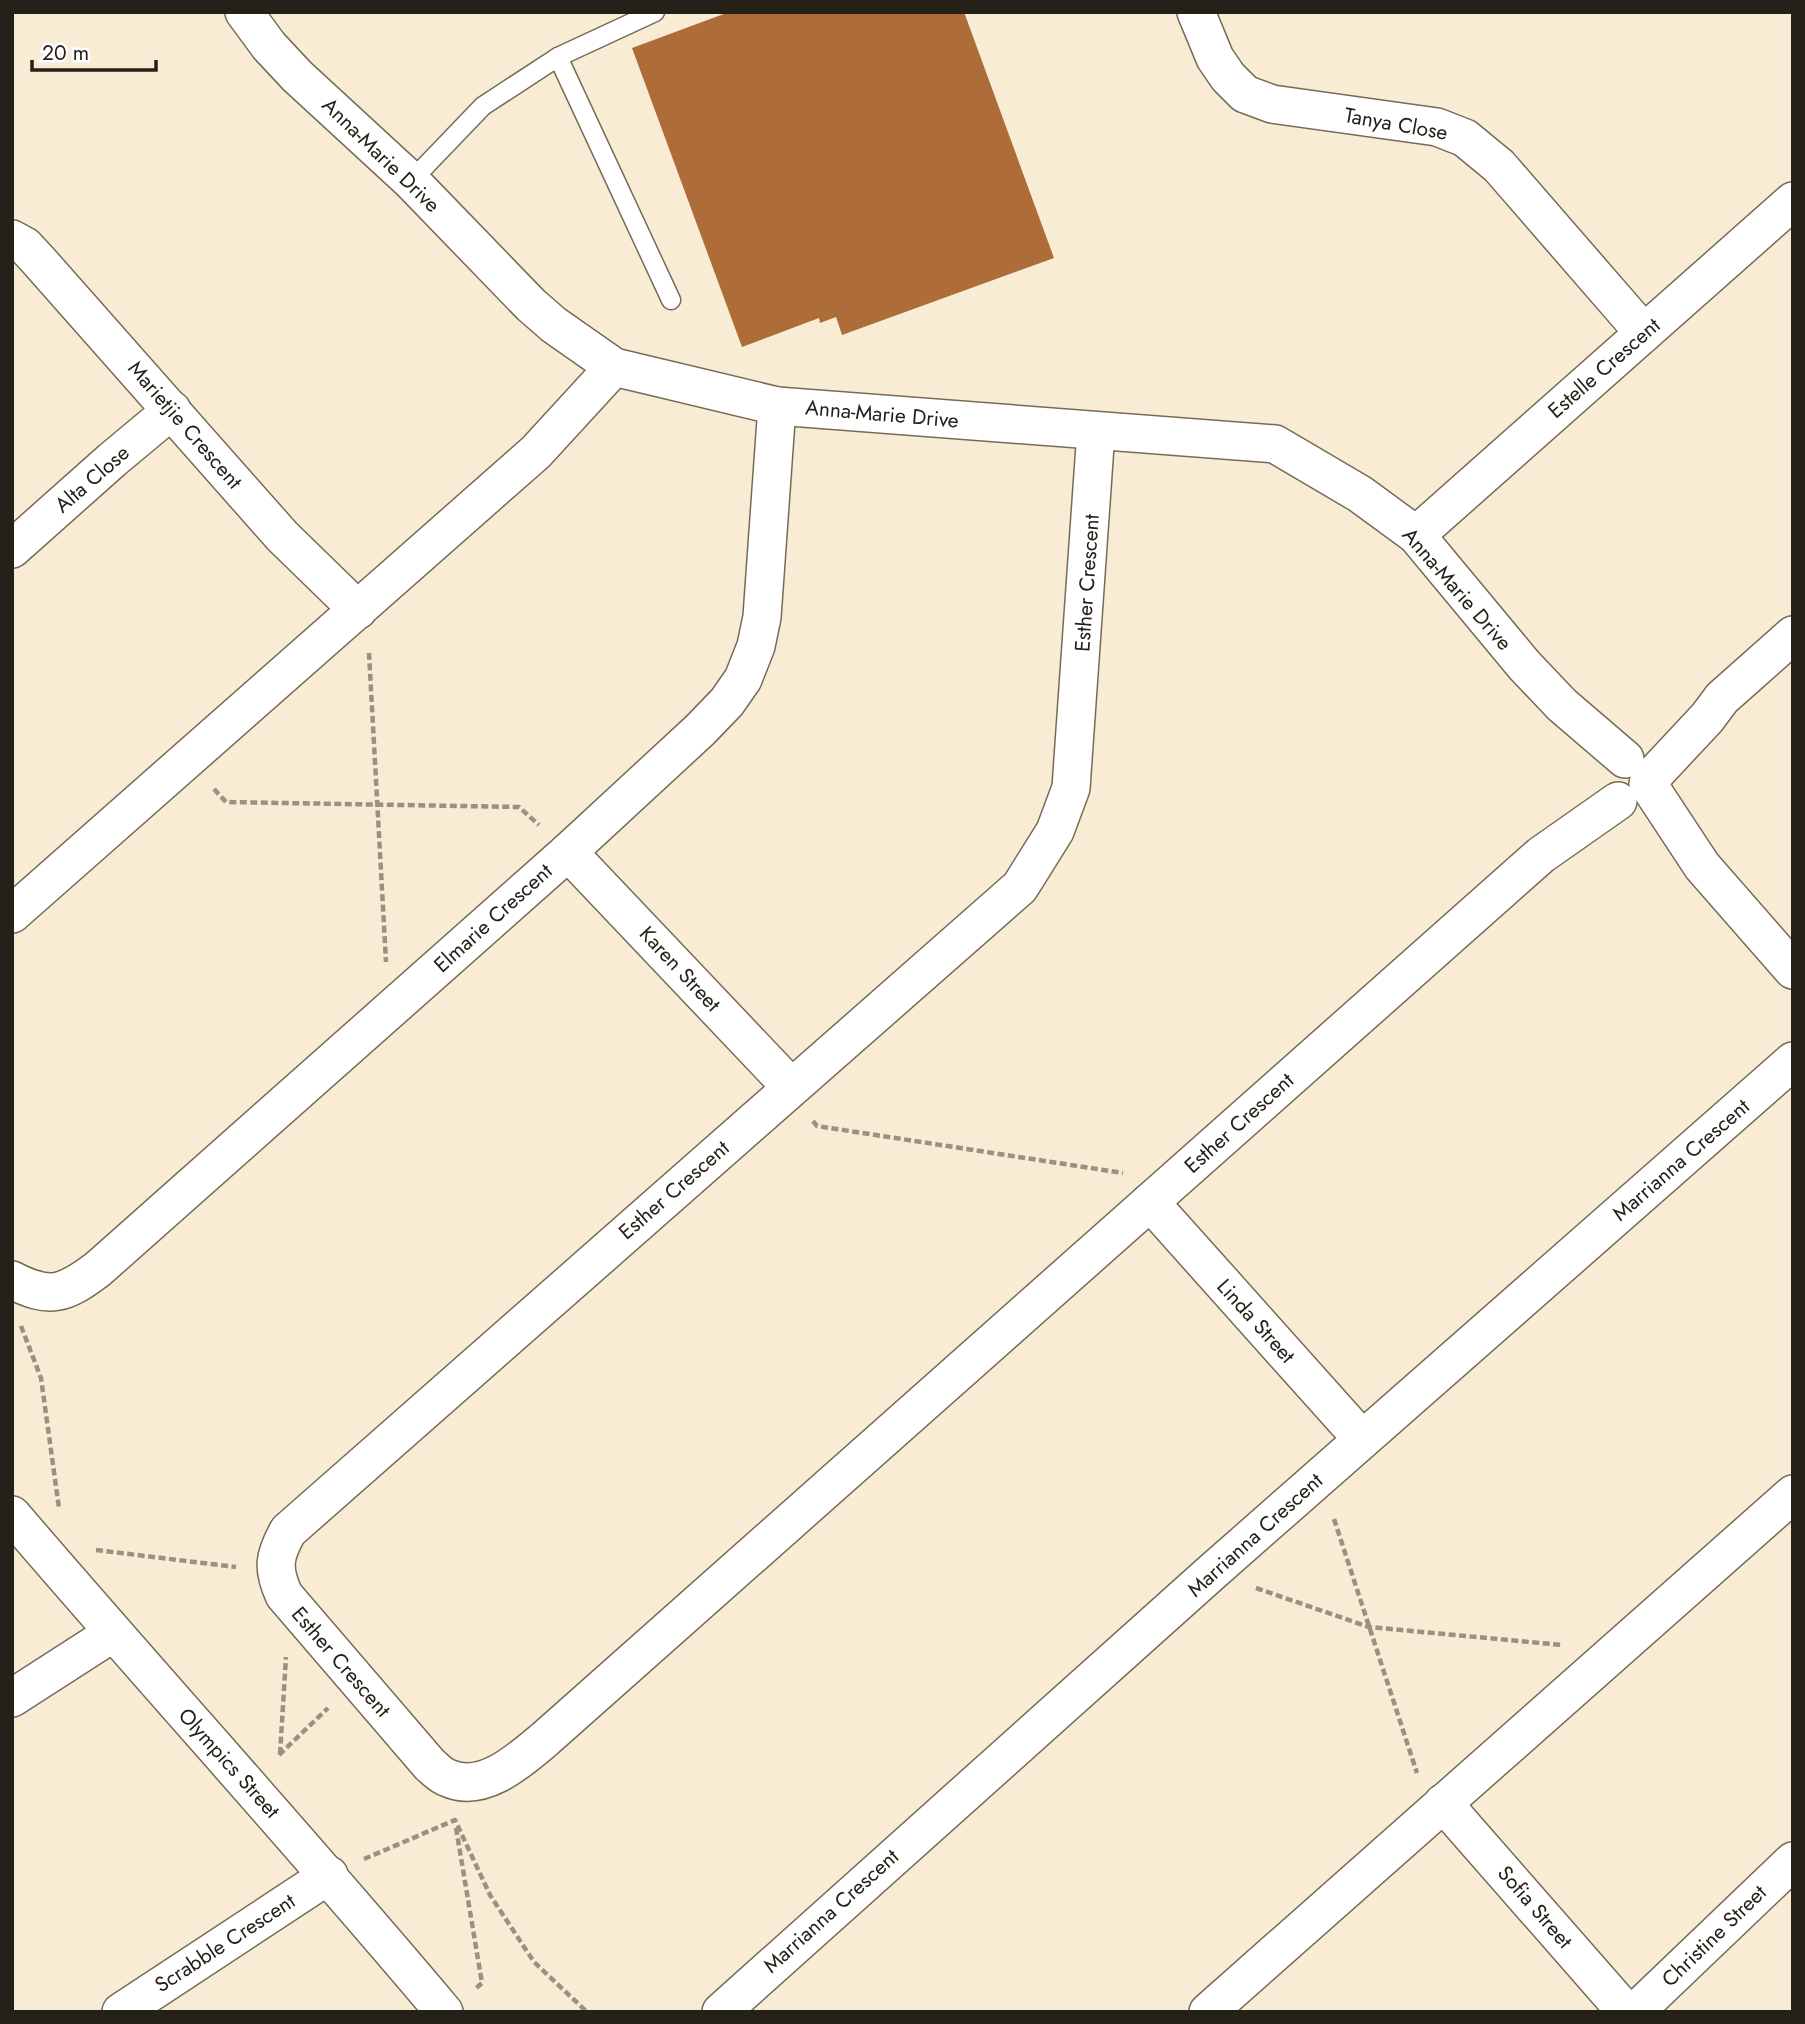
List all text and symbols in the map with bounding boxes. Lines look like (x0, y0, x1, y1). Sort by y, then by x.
scale bar (32, 28, 156, 72)
text: 20 m (42, 38, 89, 68)
street label: Anna-Marie Drive (315, 91, 447, 219)
street label: Tanya Close (1342, 100, 1450, 148)
street label: Estelle Crescent (1541, 311, 1667, 425)
street label: Marietjie Crescent (121, 354, 249, 496)
street label: Anna-Marie Drive (804, 392, 960, 436)
street label: Alta Close (48, 438, 136, 520)
street label: Esther Crescent (1067, 513, 1107, 653)
street label: Anna-Marie Drive (1395, 521, 1519, 657)
street label: Elmarie Crescent (427, 857, 559, 979)
street label: Karen Street (633, 920, 727, 1018)
street label: Esther Crescent (1178, 1066, 1300, 1180)
street label: Marrianna Crescent (1606, 1092, 1756, 1228)
street label: Esther Crescent (612, 1133, 736, 1247)
street label: Linda Street (1210, 1272, 1302, 1370)
street label: Marrianna Crescent (1181, 1466, 1329, 1604)
street label: Esther Crescent (284, 1600, 398, 1724)
street label: Olympics Street (171, 1701, 287, 1825)
street label: Marrianna Crescent (757, 1842, 905, 1980)
street label: Sofia Street (1491, 1859, 1579, 1955)
street label: Christine Street (1655, 1878, 1773, 1994)
street label: Scrabble Crescent (149, 1886, 301, 2000)

